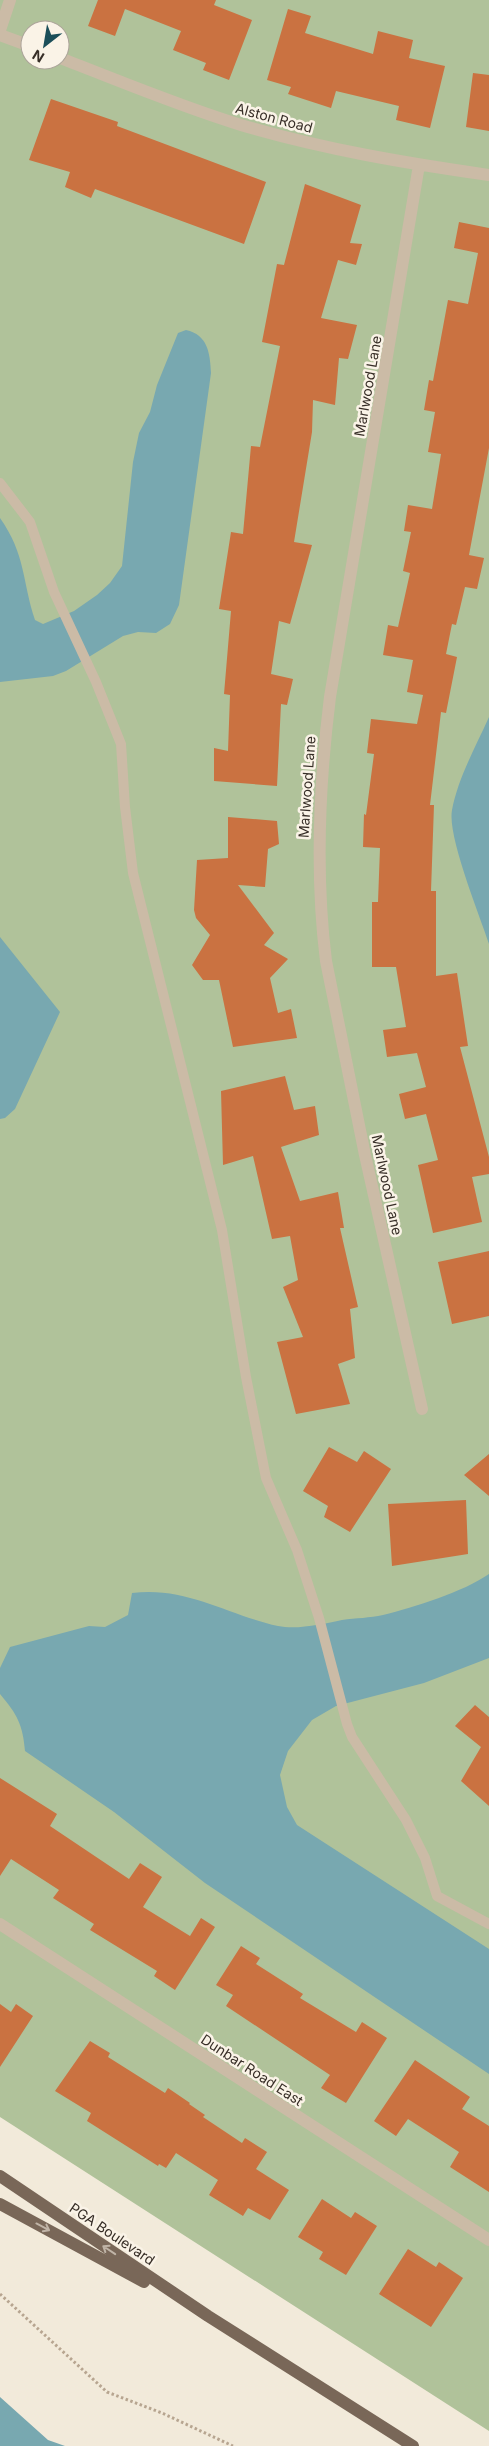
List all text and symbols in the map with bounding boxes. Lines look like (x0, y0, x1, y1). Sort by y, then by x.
north arrow (20, 20, 70, 70)
text: N (29, 47, 47, 67)
street label: Alston Road (234, 99, 315, 136)
street label: Marlwood Lane (350, 334, 385, 438)
street label: Marlwood Lane (294, 735, 319, 838)
street label: Marlwood Lane (369, 1133, 406, 1237)
street label: Dunbar Road East (198, 2030, 307, 2109)
street label: PGA Boulevard (66, 2199, 158, 2268)
one-way arrow (35, 2223, 50, 2232)
one-way arrow (102, 2244, 116, 2255)

